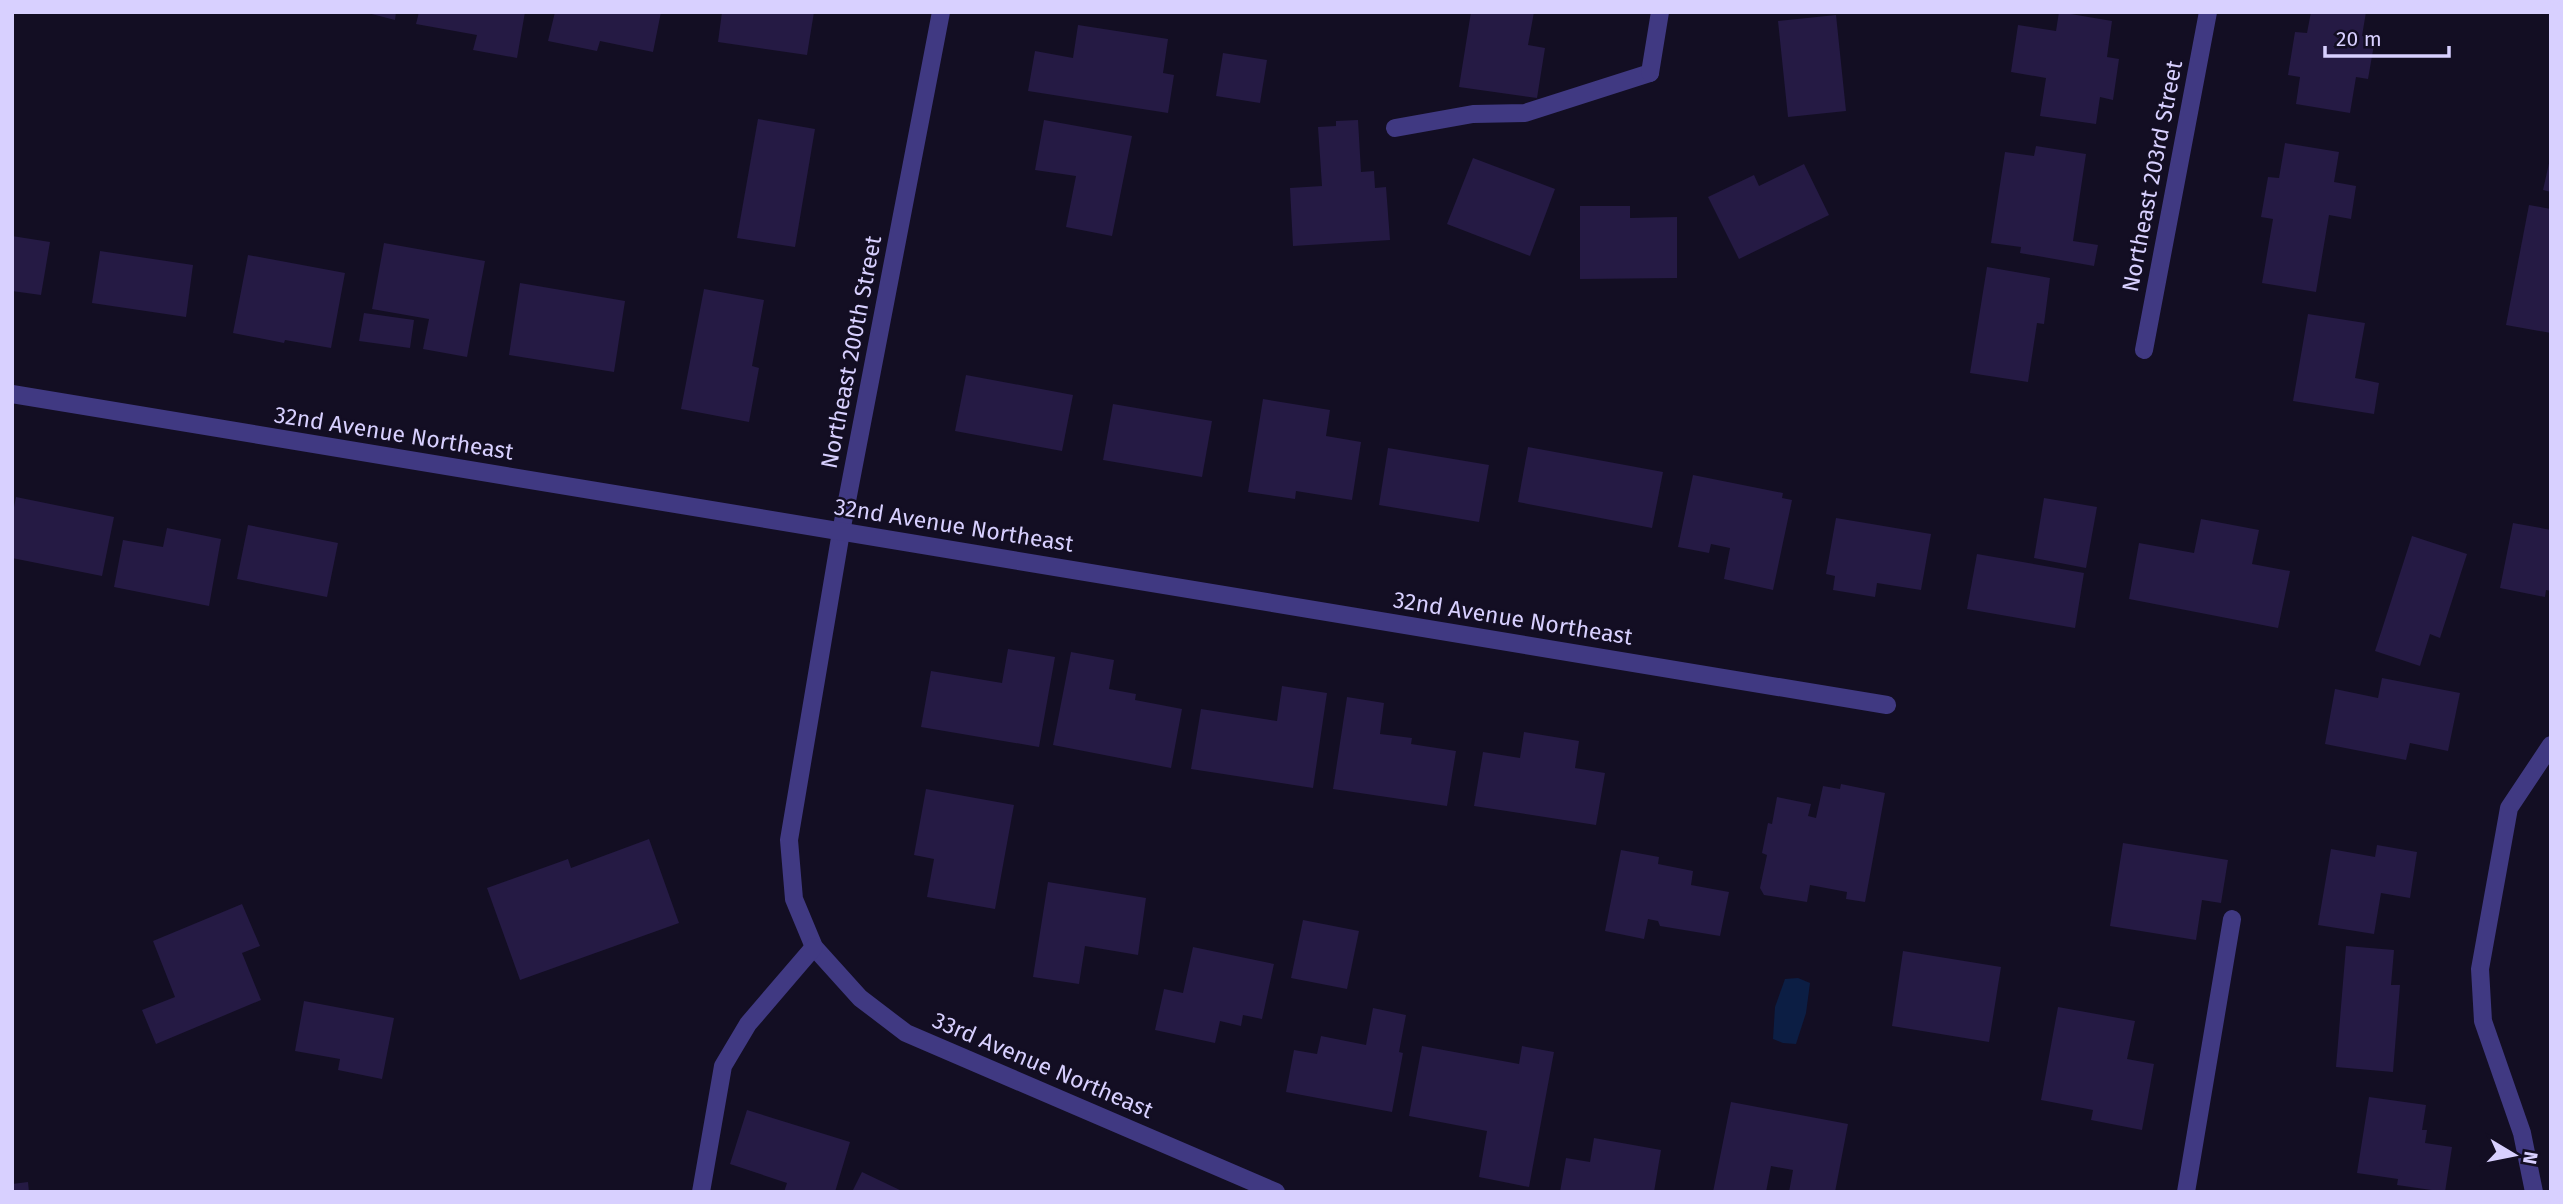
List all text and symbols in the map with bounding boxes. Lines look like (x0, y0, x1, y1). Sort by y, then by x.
scale bar (2325, 14, 2449, 58)
text: 20 m (2336, 26, 2382, 52)
street label: Northeast 203rd Street (2116, 57, 2188, 294)
street label: Northeast 200th Street (815, 232, 887, 471)
street label: 32nd Avenue Northeast (272, 400, 516, 466)
street label: 32nd Avenue Northeast (832, 492, 1076, 558)
street label: 32nd Avenue Northeast (1391, 585, 1635, 651)
street label: 33rd Avenue Northeast (929, 1006, 1158, 1124)
north arrow (2479, 1120, 2549, 1190)
text: N (2518, 1150, 2543, 1166)

